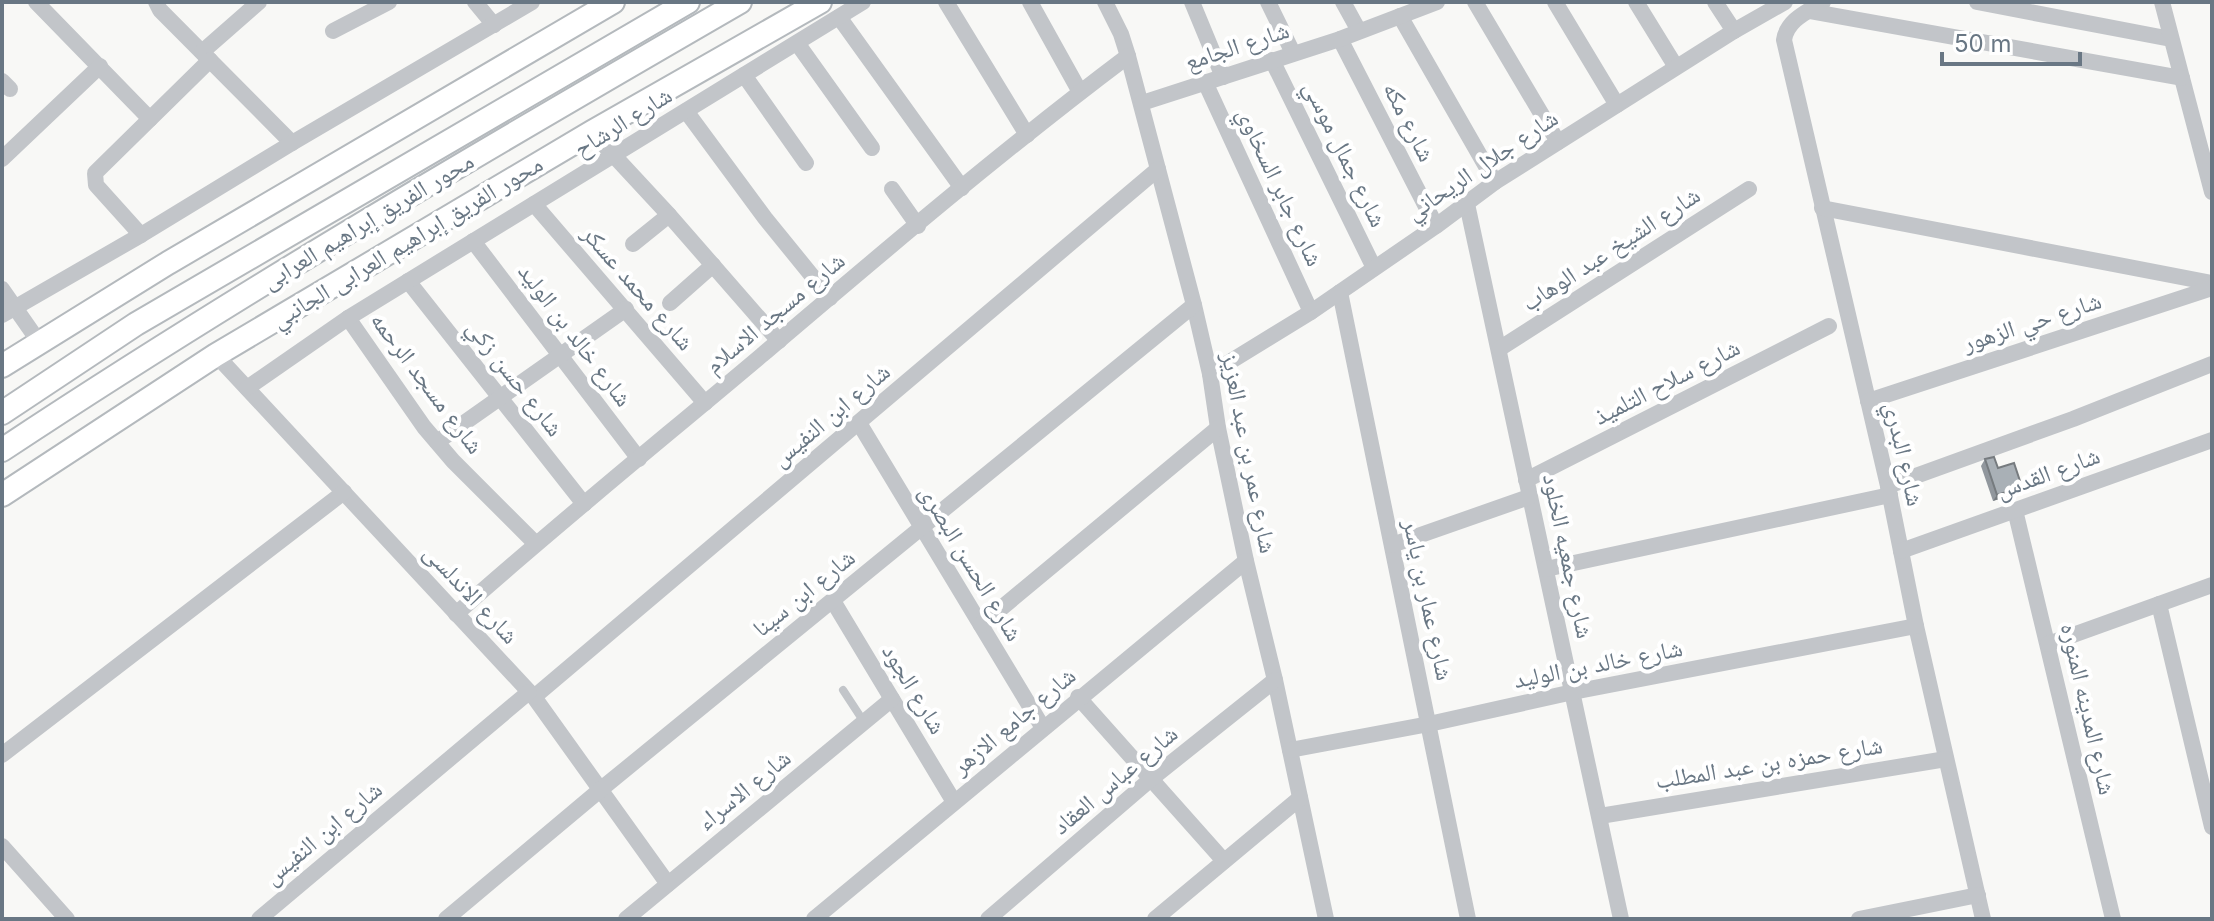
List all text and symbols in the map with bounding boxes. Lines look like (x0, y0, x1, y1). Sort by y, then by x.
street label: شارع الجامع (1181, 15, 1293, 77)
scale bar (1942, 16, 2080, 66)
text: 50 m (1954, 29, 2012, 58)
street label: شارع جمال موسي (1293, 76, 1393, 234)
street label: شارع مكه (1376, 77, 1442, 167)
street label: شارع الرشاح (568, 80, 678, 164)
street label: شارع جابر السخاوي (1226, 103, 1330, 273)
street label: شارع جلال الريحاني (1400, 103, 1566, 230)
street label: محور الفريق إبراهيم العرابى (257, 146, 480, 297)
street label: محور الفريق إبراهيم العرابى الجانبي (266, 149, 550, 339)
street label: شارع الشيخ عبد الوهاب (1516, 180, 1706, 318)
street label: شارع محمد عسكر (575, 219, 701, 357)
street label: شارع مسجد الاسلام (699, 246, 852, 381)
street label: شارع خالد بن الوليد (511, 258, 639, 412)
street label: شارع حي الزهور (1958, 285, 2106, 363)
street label: شارع مسجد الرحمه (364, 306, 490, 460)
street label: شارع حسن زكي (457, 314, 570, 445)
street label: شارع سلاح التلميذ (1589, 332, 1745, 432)
street label: شارع عمر بن عبد العزيز (1215, 349, 1283, 556)
street label: شارع ابن النفيس (766, 357, 896, 473)
street label: شارع البدري (1874, 399, 1930, 510)
street label: شارع القدس (1992, 440, 2104, 506)
street label: شارع جمعيه الخلود (1536, 471, 1600, 641)
street label: شارع الحسن البصرى (913, 479, 1029, 647)
street label: شارع عمار بن ياسر (1396, 516, 1460, 683)
street label: شارع الاندلسى (417, 538, 525, 650)
street label: شارع ابن سينا (747, 543, 861, 643)
street label: شارع المدينه المنوره (2054, 620, 2122, 798)
street label: شارع خالد بن الوليد (1511, 633, 1685, 695)
street label: شارع الجود (875, 638, 953, 740)
street label: شارع جامع الازهر (945, 661, 1082, 782)
street label: شارع عباس العقاد (1046, 719, 1184, 841)
street label: شارع حمزه بن عبد المطلب (1653, 730, 1885, 796)
street label: شارع الاسراء (691, 743, 797, 837)
street label: شارع ابن النفيس (258, 775, 388, 891)

